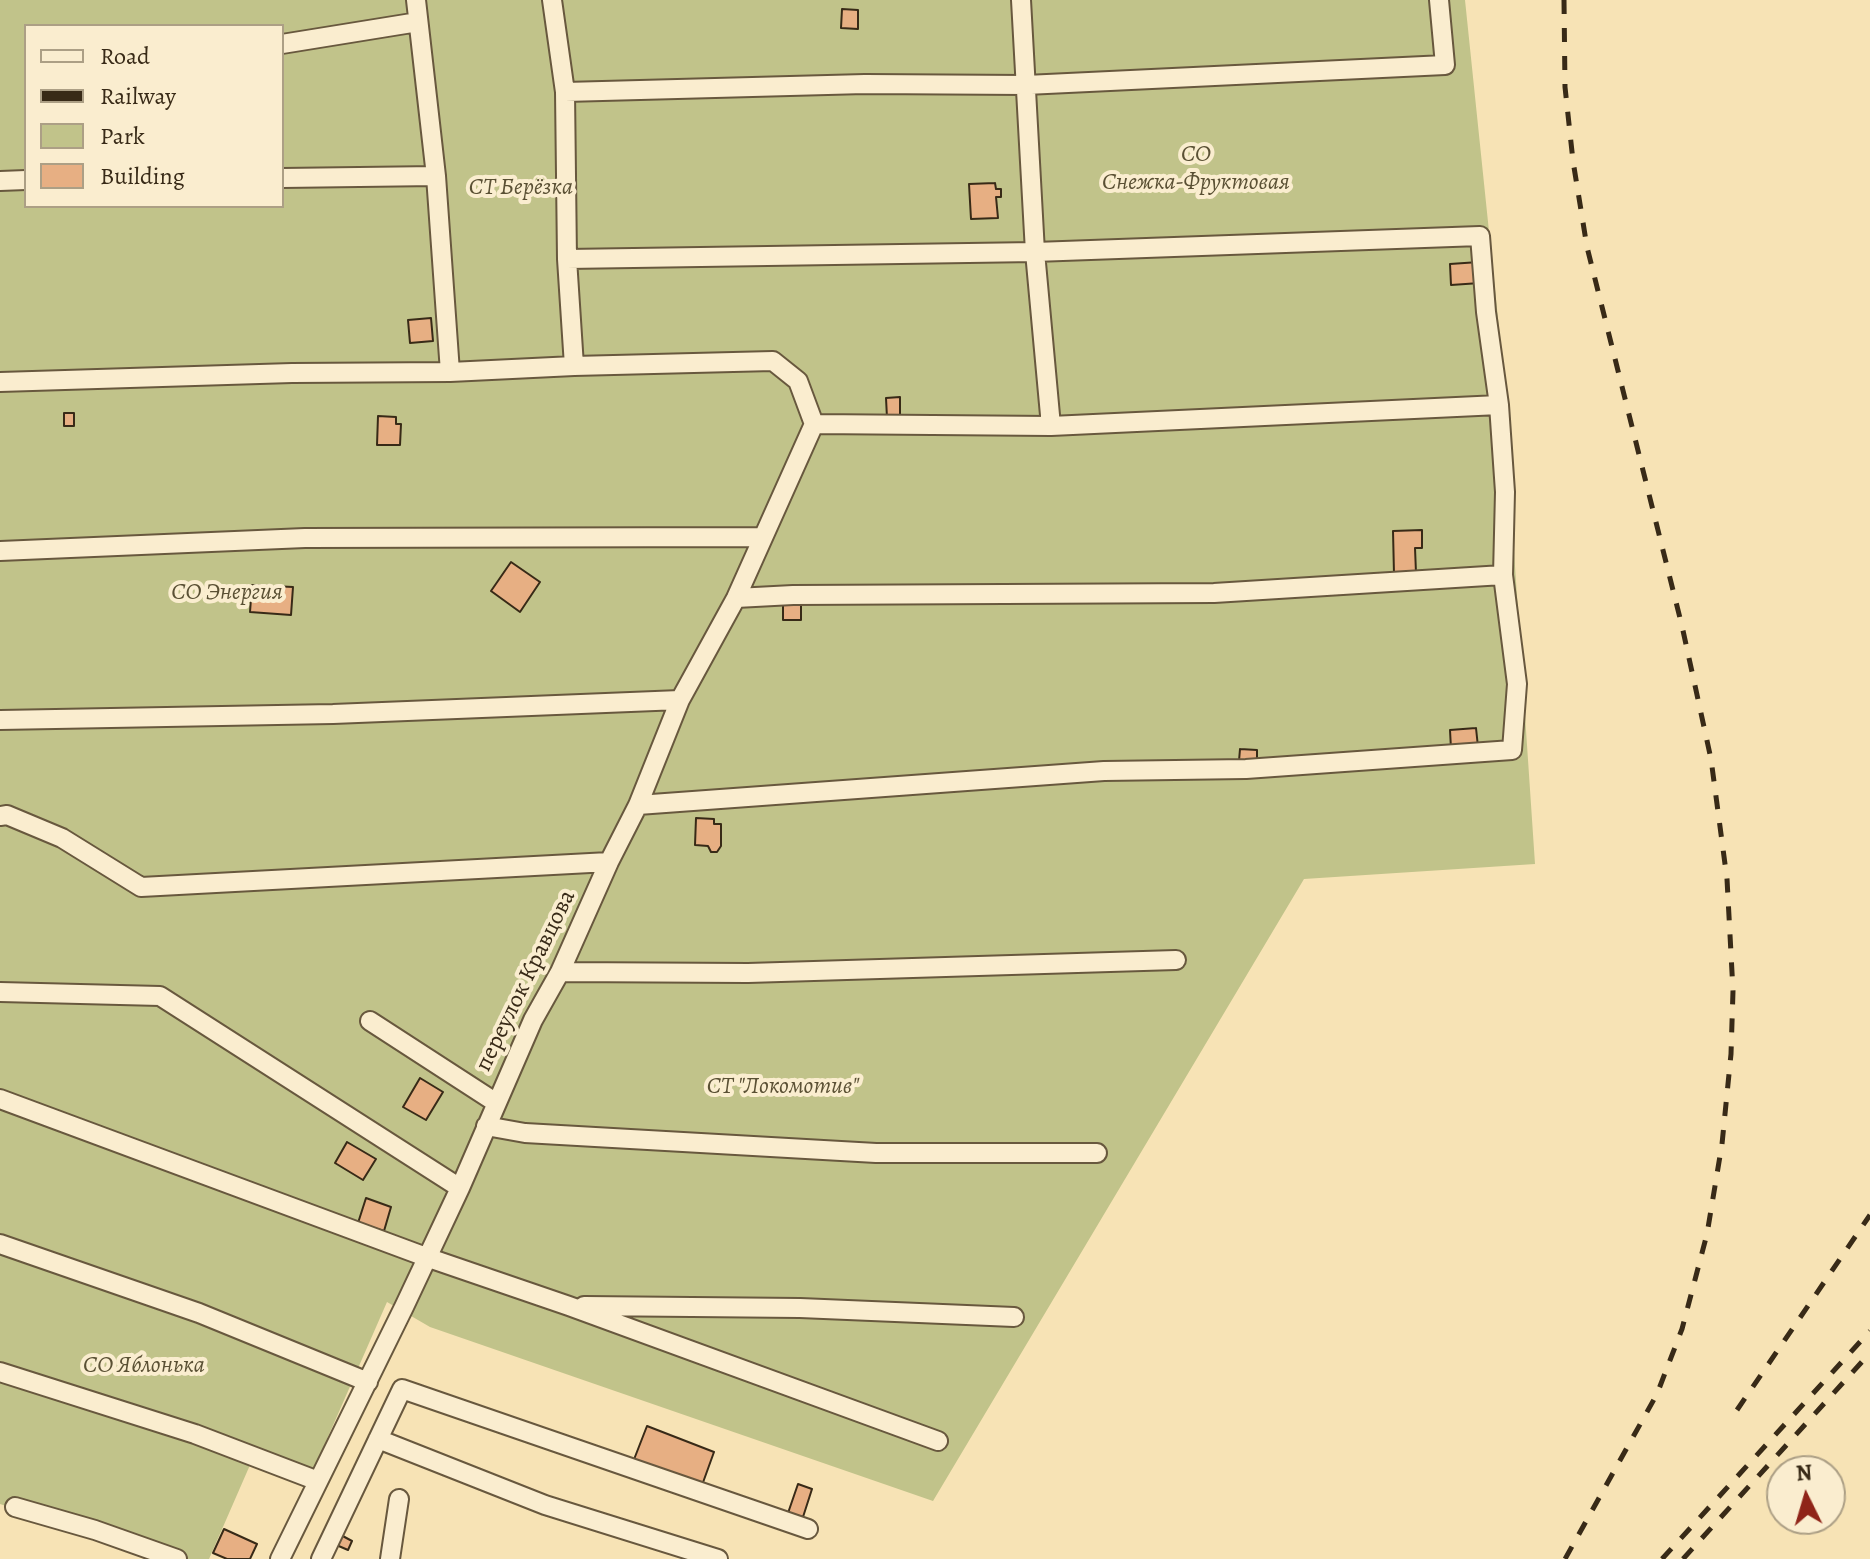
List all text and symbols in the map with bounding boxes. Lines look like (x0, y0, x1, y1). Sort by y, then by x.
legend (24, 24, 284, 208)
text: Road (100, 40, 150, 72)
text: Railway (100, 80, 176, 112)
text: Park (100, 120, 145, 152)
park label: СО Снежка-Фруктовая (1102, 141, 1290, 197)
text: Building (100, 160, 185, 192)
park label: СТ Берёзка (469, 174, 573, 202)
park label: СО Энергия (171, 579, 283, 607)
street label: переулок Кравцова (470, 886, 582, 1076)
park label: СТ "Локомотив" (707, 1073, 859, 1101)
park label: СО Яблонька (83, 1352, 205, 1380)
north arrow (1766, 1455, 1846, 1535)
text: N (1795, 1457, 1813, 1489)

